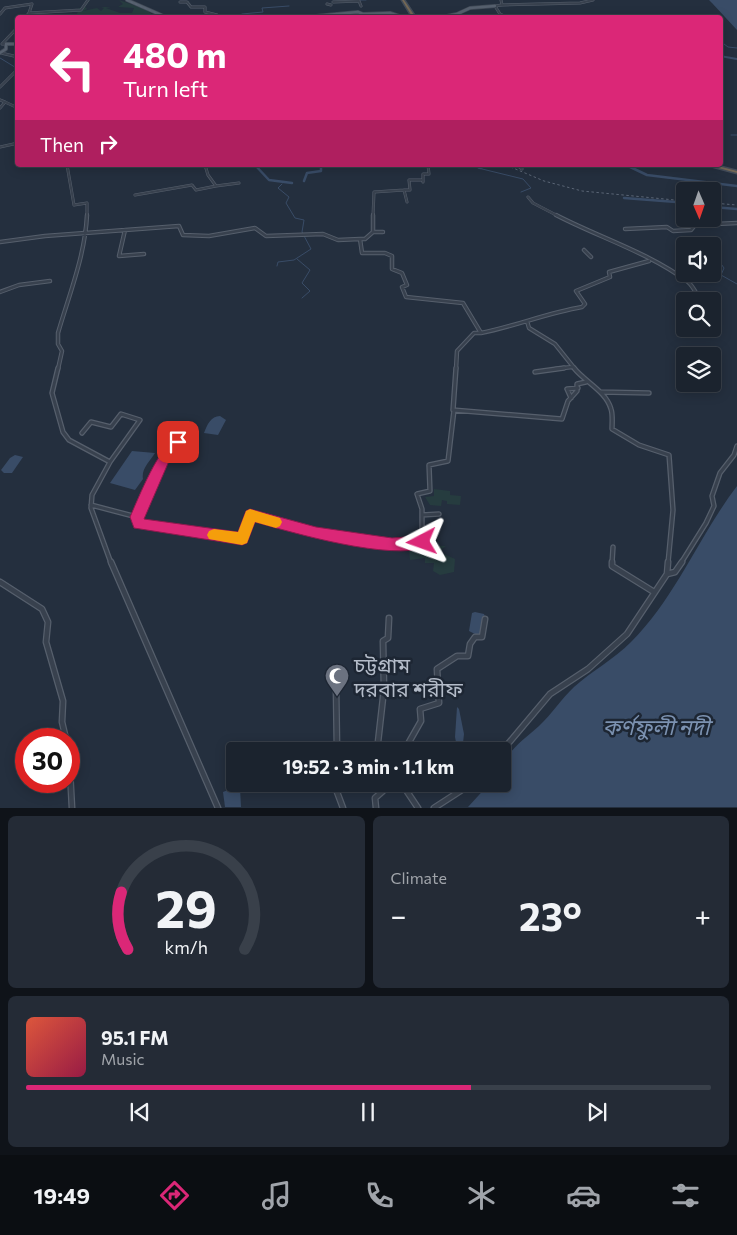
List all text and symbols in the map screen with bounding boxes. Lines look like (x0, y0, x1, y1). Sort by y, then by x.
text: 480 m (123, 32, 227, 75)
icon: left (40, 35, 105, 100)
text: Turn left (123, 75, 208, 102)
icon: right (94, 130, 122, 158)
text: Then (40, 133, 84, 156)
north arrow (676, 182, 721, 228)
map controls (676, 182, 721, 392)
button: sound (676, 237, 721, 282)
button: search (676, 292, 721, 337)
button: layers (676, 347, 721, 392)
pin (157, 421, 199, 463)
icon: arrive (164, 428, 192, 456)
position arrow (395, 515, 447, 567)
place label: চট্টগ্রাম দরবার শরীফ (353, 652, 463, 701)
mosque icon: চট্টগ্রাম দরবার শরীফ (324, 663, 350, 697)
water label: কর্ণফুলী নদী (602, 713, 714, 741)
speed limit sign: 30 (15, 728, 80, 793)
text: 19:52 · 3 min · 1.1 km (283, 755, 454, 778)
text: Climate (391, 868, 447, 887)
text: 29 (156, 875, 217, 939)
text: 23° (519, 892, 582, 939)
text: − (391, 898, 406, 932)
text: + (695, 898, 711, 932)
text: km/h (165, 936, 208, 958)
text: 95.1 FM (101, 1026, 169, 1049)
text: Music (101, 1049, 145, 1068)
icon: previous (126, 1098, 154, 1126)
icon: pause (354, 1098, 382, 1126)
icon: next (583, 1098, 611, 1126)
icon: directions (157, 1178, 192, 1213)
icon: music (259, 1178, 294, 1213)
icon: phone (362, 1178, 397, 1213)
icon: climate (464, 1178, 499, 1213)
icon: car (566, 1178, 601, 1213)
icon: filters (668, 1178, 703, 1213)
text: 19:49 (34, 1182, 90, 1209)

